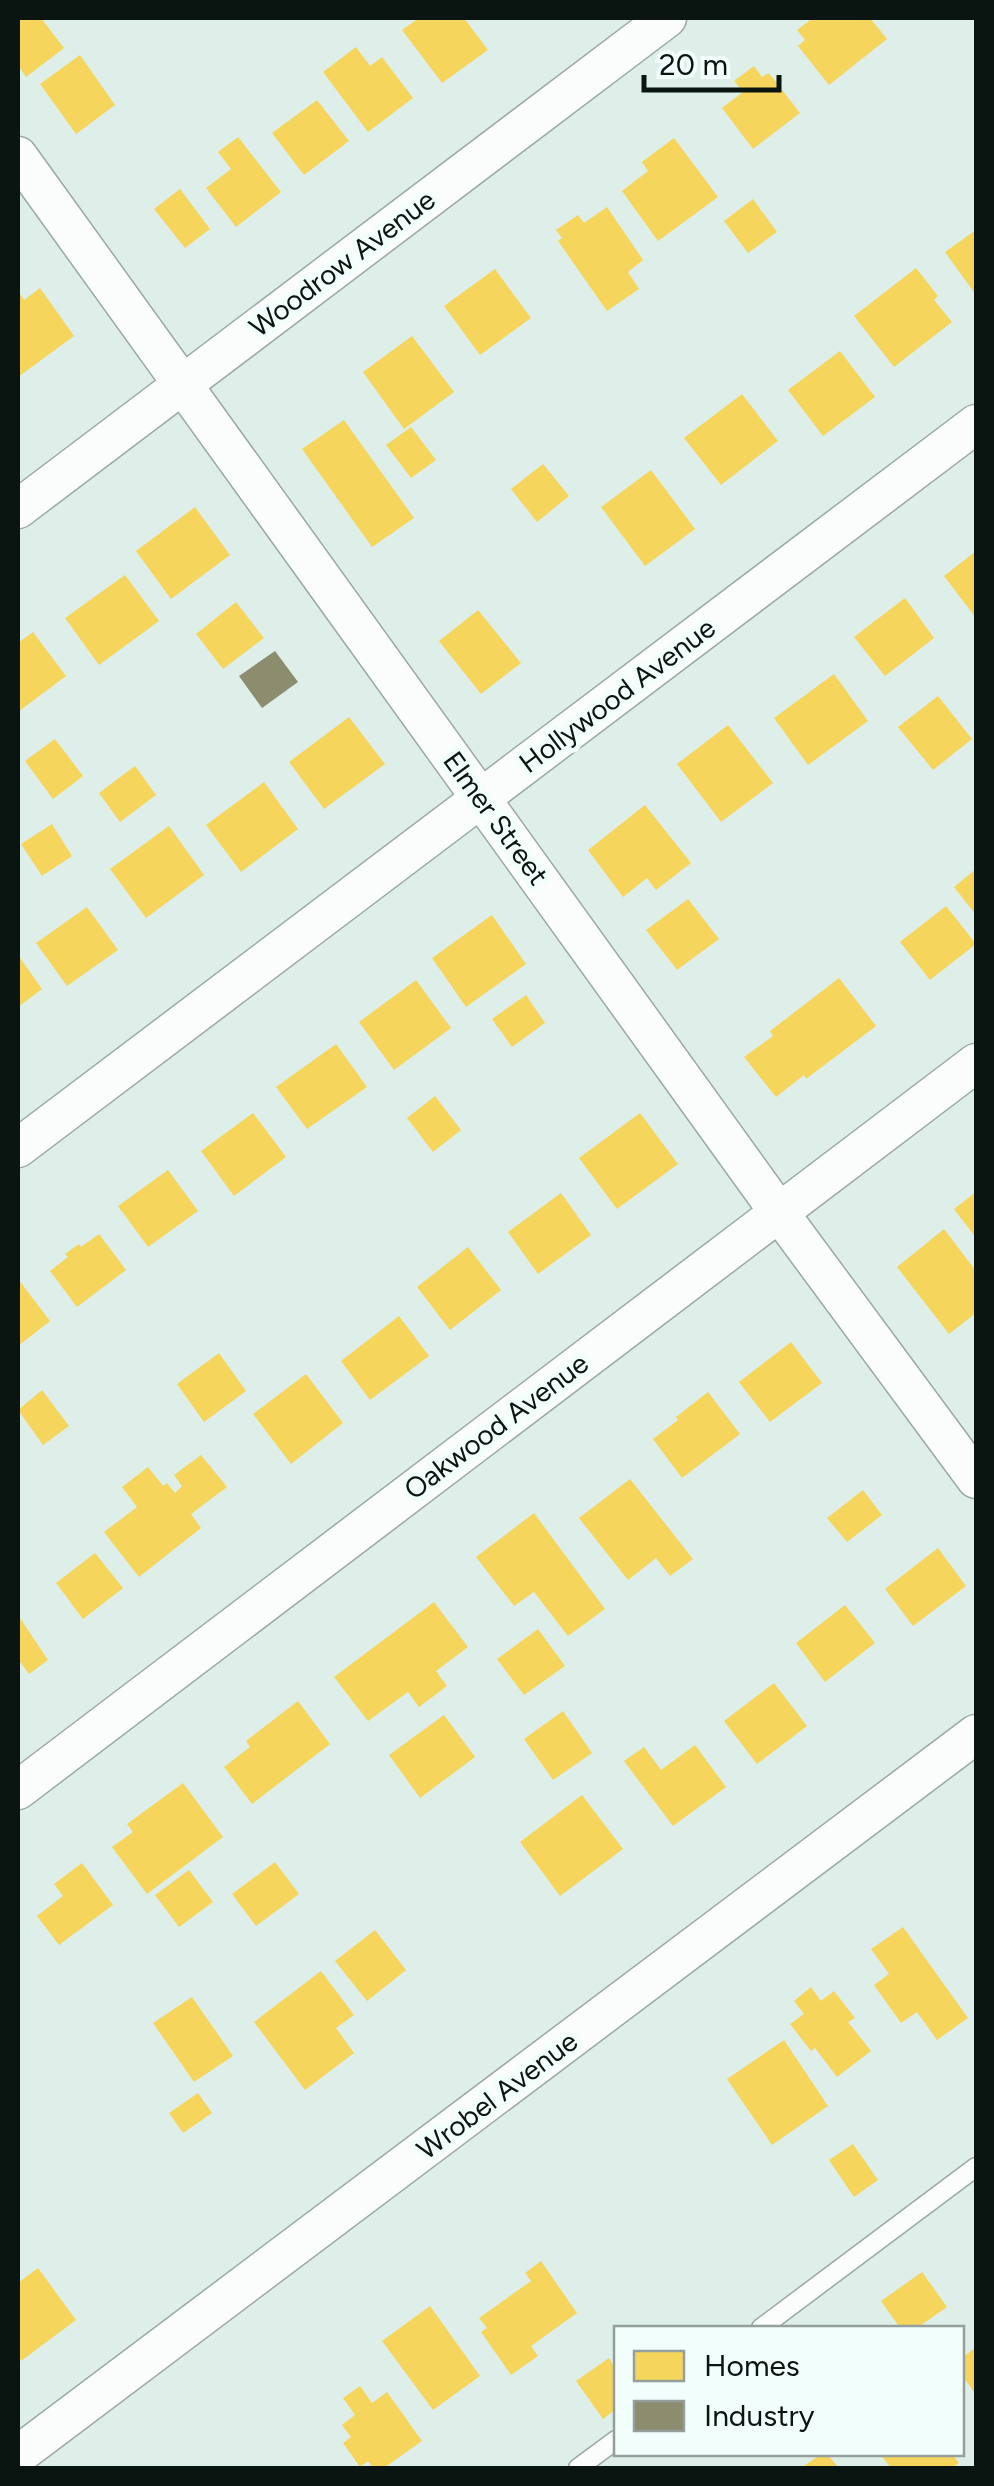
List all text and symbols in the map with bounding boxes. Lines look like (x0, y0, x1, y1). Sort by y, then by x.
scale bar (644, 30, 779, 92)
text: 20 m (659, 46, 728, 83)
street label: Woodrow Avenue (243, 182, 441, 344)
street label: Hollywood Avenue (512, 610, 722, 780)
street label: Elmer Street (436, 745, 556, 891)
street label: Oakwood Avenue (397, 1346, 595, 1506)
street label: Wrobel Avenue (410, 2024, 584, 2166)
legend (614, 2326, 964, 2456)
text: Homes (704, 2347, 800, 2384)
text: Industry (704, 2397, 815, 2434)

